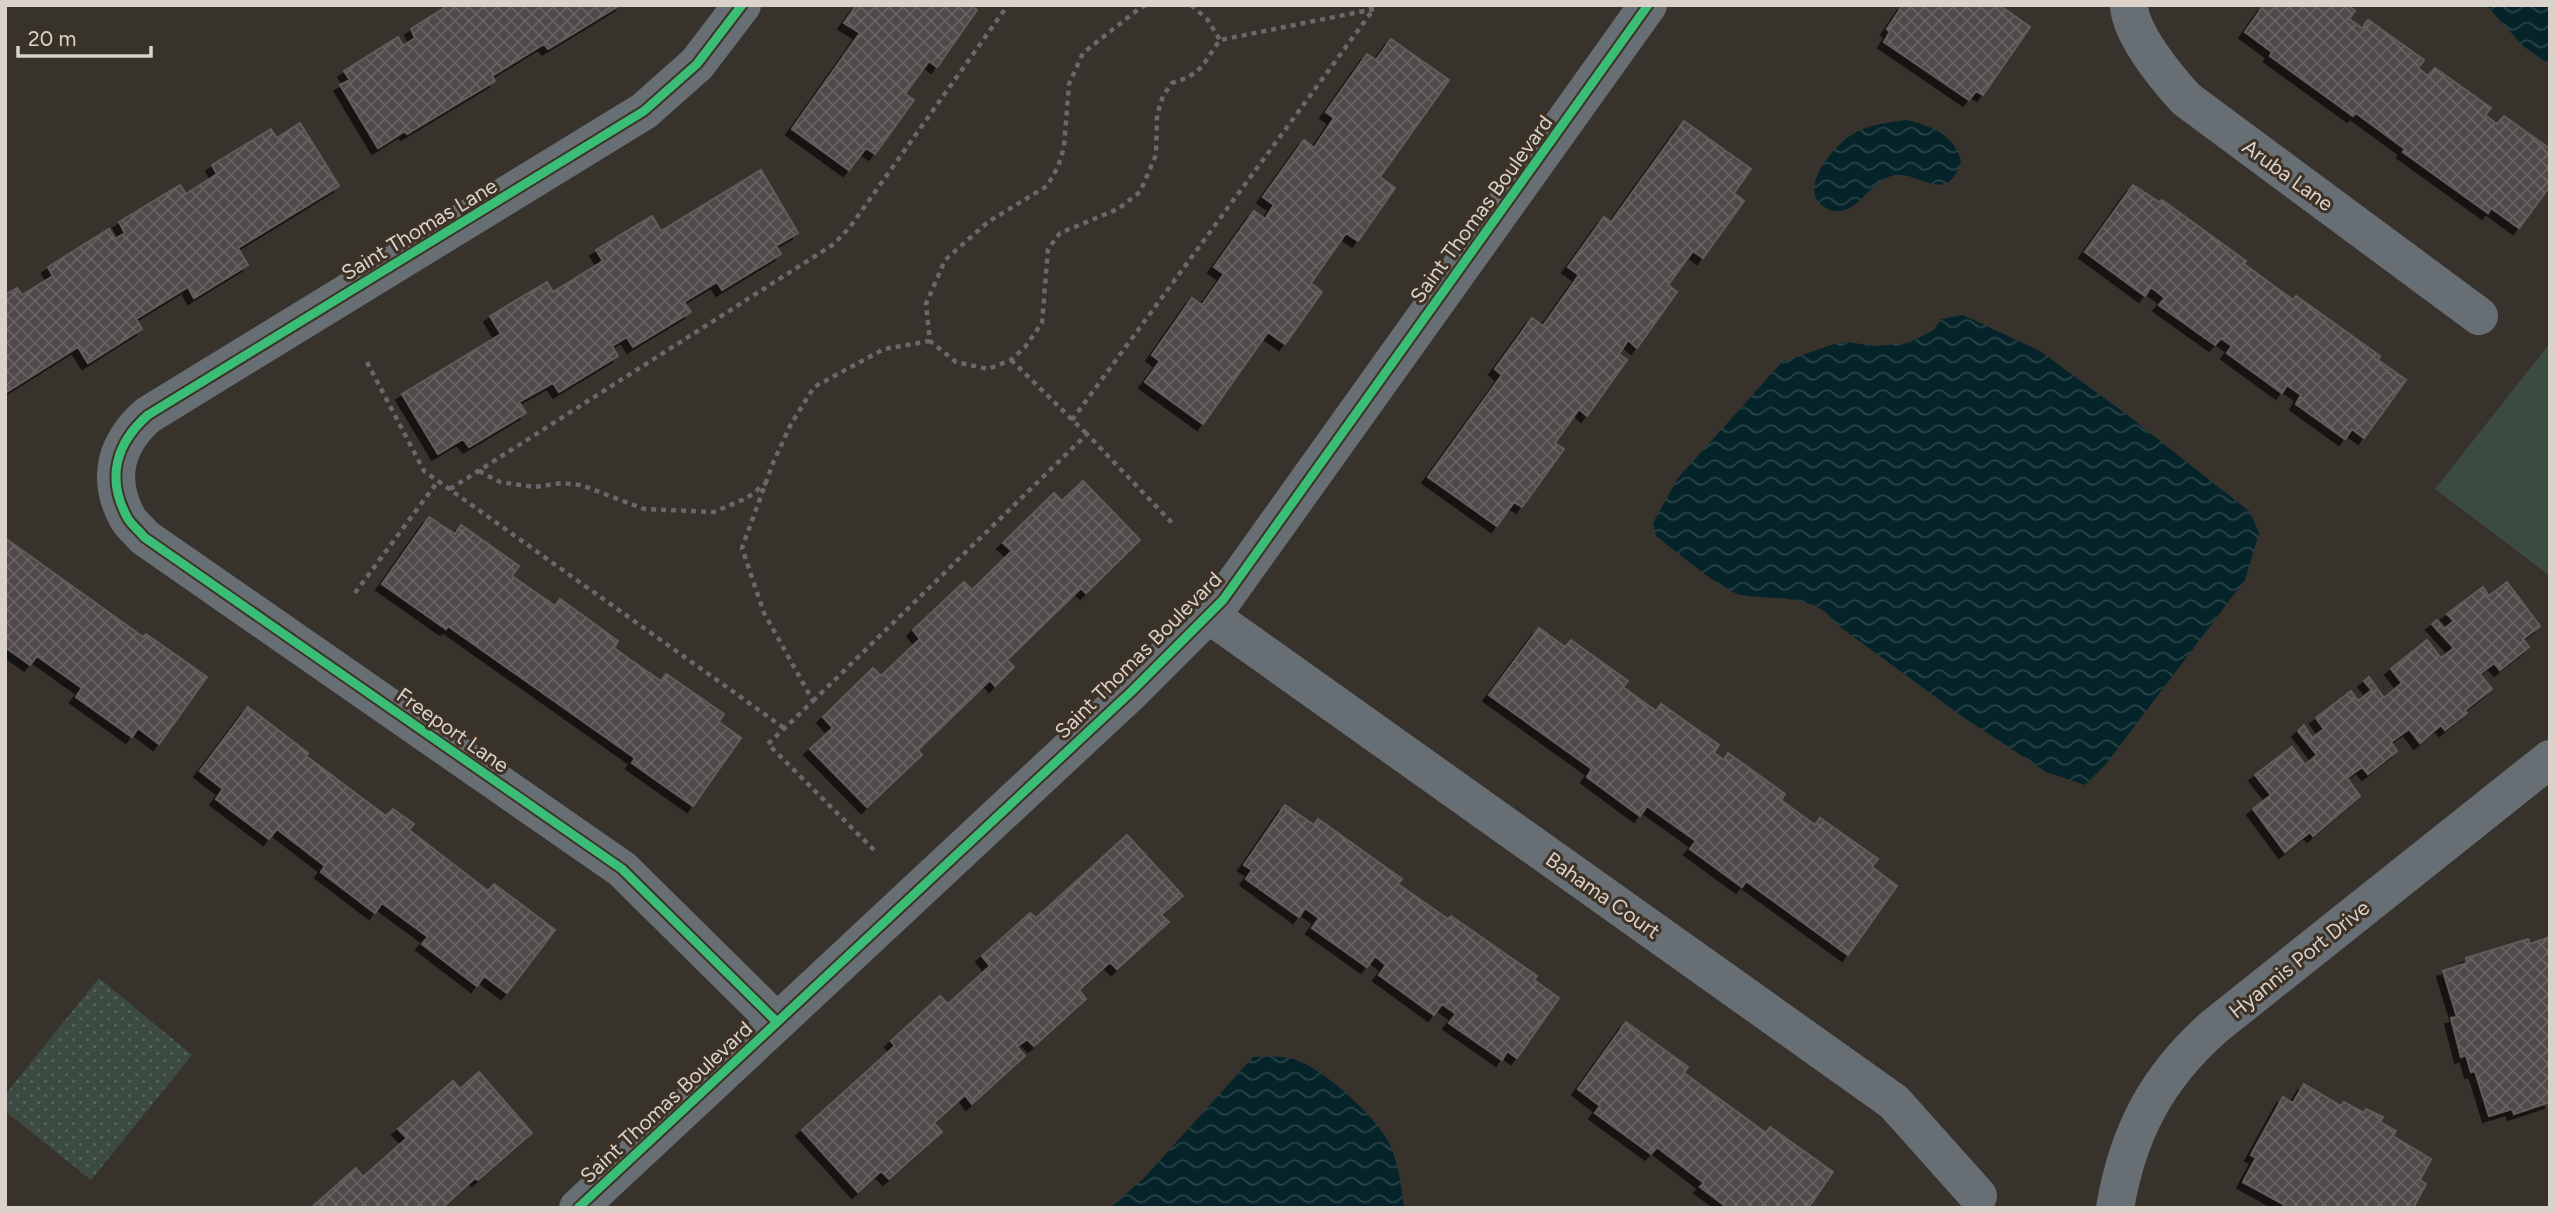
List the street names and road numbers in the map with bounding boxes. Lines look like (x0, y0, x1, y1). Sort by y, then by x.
street label: Saint Thomas Boulevard (1405, 110, 1557, 308)
street label: Aruba Lane (2238, 134, 2338, 216)
street label: Saint Thomas Lane (337, 173, 501, 285)
street label: Saint Thomas Boulevard (1049, 566, 1227, 744)
street label: Freeport Lane (392, 682, 514, 778)
street label: Bahama Court (1541, 846, 1665, 944)
street label: Hyannis Port Drive (2224, 895, 2374, 1023)
street label: Saint Thomas Boulevard (575, 1016, 757, 1188)

